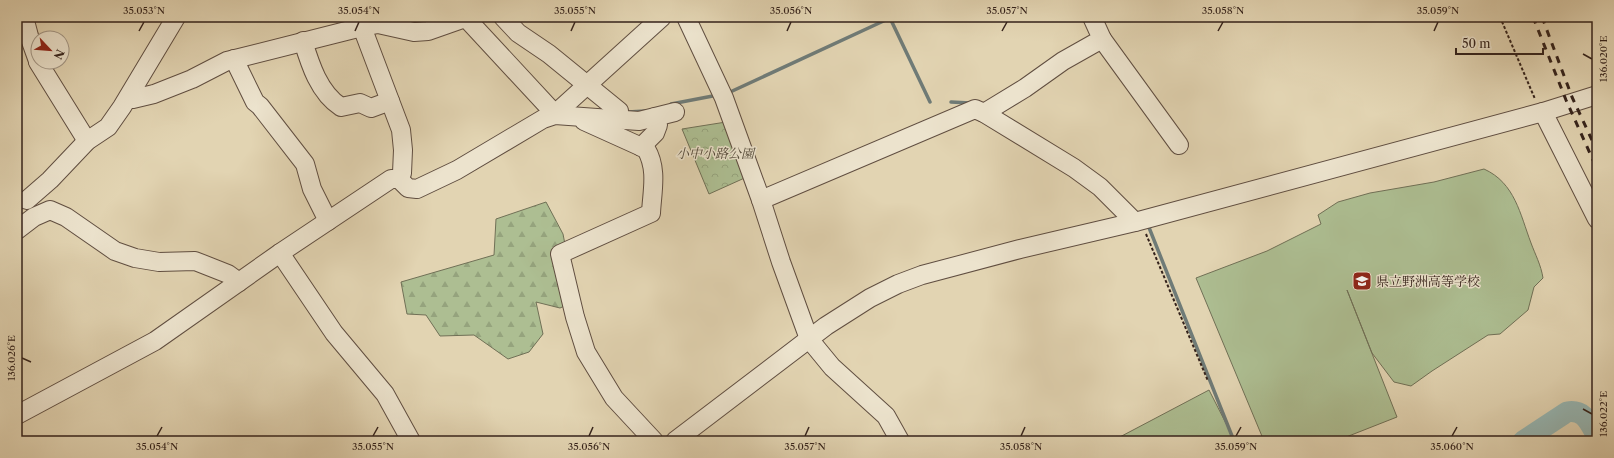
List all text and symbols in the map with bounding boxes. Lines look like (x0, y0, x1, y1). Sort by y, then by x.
text: 35.053°N (123, 4, 165, 17)
text: 35.054°N (338, 4, 380, 17)
text: 35.055°N (554, 4, 596, 17)
text: 35.056°N (770, 4, 812, 17)
text: 35.057°N (986, 4, 1028, 17)
text: 35.058°N (1202, 4, 1244, 17)
text: 35.059°N (1417, 4, 1459, 17)
north arrow (30, 30, 70, 70)
scale bar (1456, 30, 1543, 56)
text: 50 m (1462, 36, 1491, 51)
text: 136.020°E (1597, 36, 1610, 82)
text: N (50, 47, 67, 62)
park label: 小中小路公園 (676, 145, 756, 161)
school or university icon: 県立野洲高等学校 (1351, 270, 1373, 292)
place label: 県立野洲高等学校 (1376, 273, 1480, 289)
text: 136.026°E (5, 335, 18, 381)
text: 136.022°E (1597, 391, 1610, 437)
text: 35.054°N (136, 440, 178, 453)
text: 35.055°N (352, 440, 394, 453)
text: 35.056°N (568, 440, 610, 453)
text: 35.057°N (784, 440, 826, 453)
text: 35.058°N (1000, 440, 1042, 453)
text: 35.059°N (1215, 440, 1257, 453)
text: 35.060°N (1430, 440, 1474, 453)

